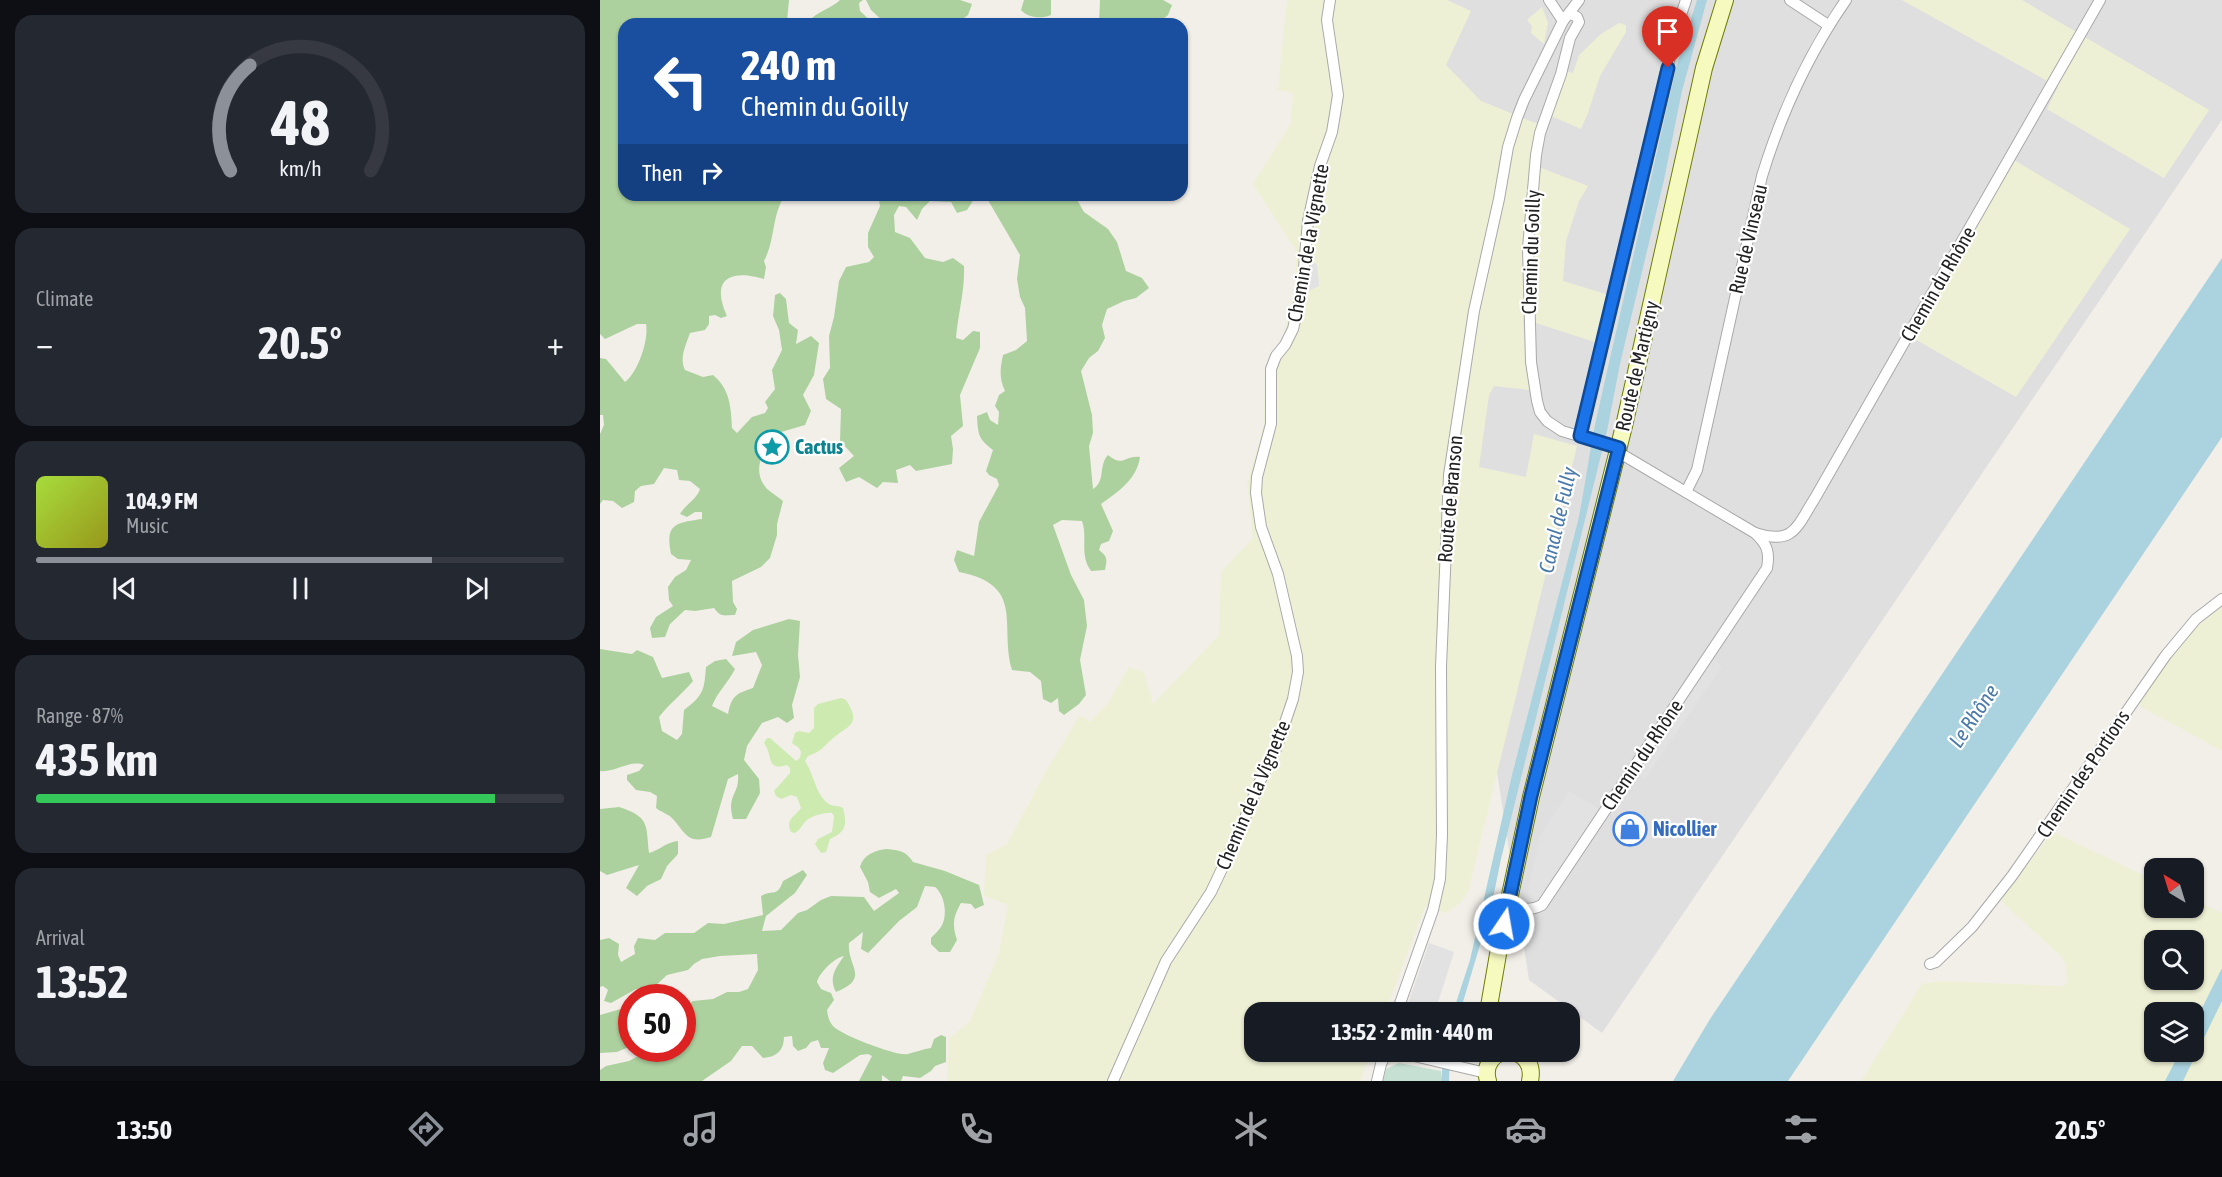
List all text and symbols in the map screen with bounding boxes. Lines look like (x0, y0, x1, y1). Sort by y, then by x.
pin (1642, 6, 1693, 68)
icon: arrive (1651, 15, 1684, 48)
text: 240 m (741, 41, 836, 89)
icon: left (642, 42, 720, 120)
text: 48 (270, 87, 329, 158)
text: Chemin du Goilly (741, 91, 909, 122)
text: km/h (279, 156, 321, 181)
icon: right (695, 156, 728, 189)
text: Then (642, 160, 683, 186)
street label: Chemin de la Vignette (1282, 162, 1333, 324)
street label: Rue de Vinseau (1724, 182, 1771, 296)
street label: Chemin du Goilly (1517, 189, 1544, 315)
street label: Chemin du Rhône (1895, 222, 1980, 345)
text: Climate (36, 287, 93, 310)
street label: Route de Martigny (1610, 298, 1663, 433)
text: 20.5° (258, 317, 342, 369)
text: − (36, 324, 53, 362)
text: + (547, 324, 564, 362)
place icon: Cactus (754, 429, 790, 465)
street label: Route de Branson (1432, 434, 1467, 564)
place label: Cactus (795, 435, 843, 458)
water label: Canal de Fully (1533, 464, 1581, 575)
text: 104.9 FM (126, 488, 198, 514)
text: Music (126, 514, 168, 537)
icon: previous (108, 572, 141, 605)
icon: pause (284, 572, 317, 605)
icon: next (460, 572, 493, 605)
water label: Le Rhône (1943, 679, 2003, 752)
street label: Chemin du Rhône (1596, 695, 1687, 815)
text: Range · 87% (36, 704, 123, 727)
street label: Chemin des Portions (2031, 706, 2134, 842)
street label: Chemin de la Vignette (1211, 717, 1294, 873)
text: 435 km (36, 734, 158, 786)
shop icon: Nicollier (1612, 811, 1648, 847)
place label: Nicollier (1653, 817, 1717, 840)
north arrow (2144, 858, 2204, 918)
map controls (2144, 858, 2204, 1062)
position arrow (1472, 892, 1536, 956)
text: Arrival (36, 926, 85, 949)
button: search (2144, 930, 2204, 990)
text: 13:52 (36, 956, 129, 1008)
speed limit sign: 50 (618, 984, 696, 1062)
button: layers (2144, 1002, 2204, 1062)
text: 13:52 · 2 min · 440 m (1331, 1019, 1493, 1045)
icon: directions (405, 1108, 447, 1150)
icon: music (680, 1108, 722, 1150)
icon: phone (955, 1108, 997, 1150)
icon: climate (1230, 1108, 1272, 1150)
icon: car (1505, 1108, 1547, 1150)
icon: filters (1780, 1108, 1822, 1150)
text: 13:50 (117, 1114, 172, 1145)
text: 20.5° (2055, 1114, 2105, 1145)

